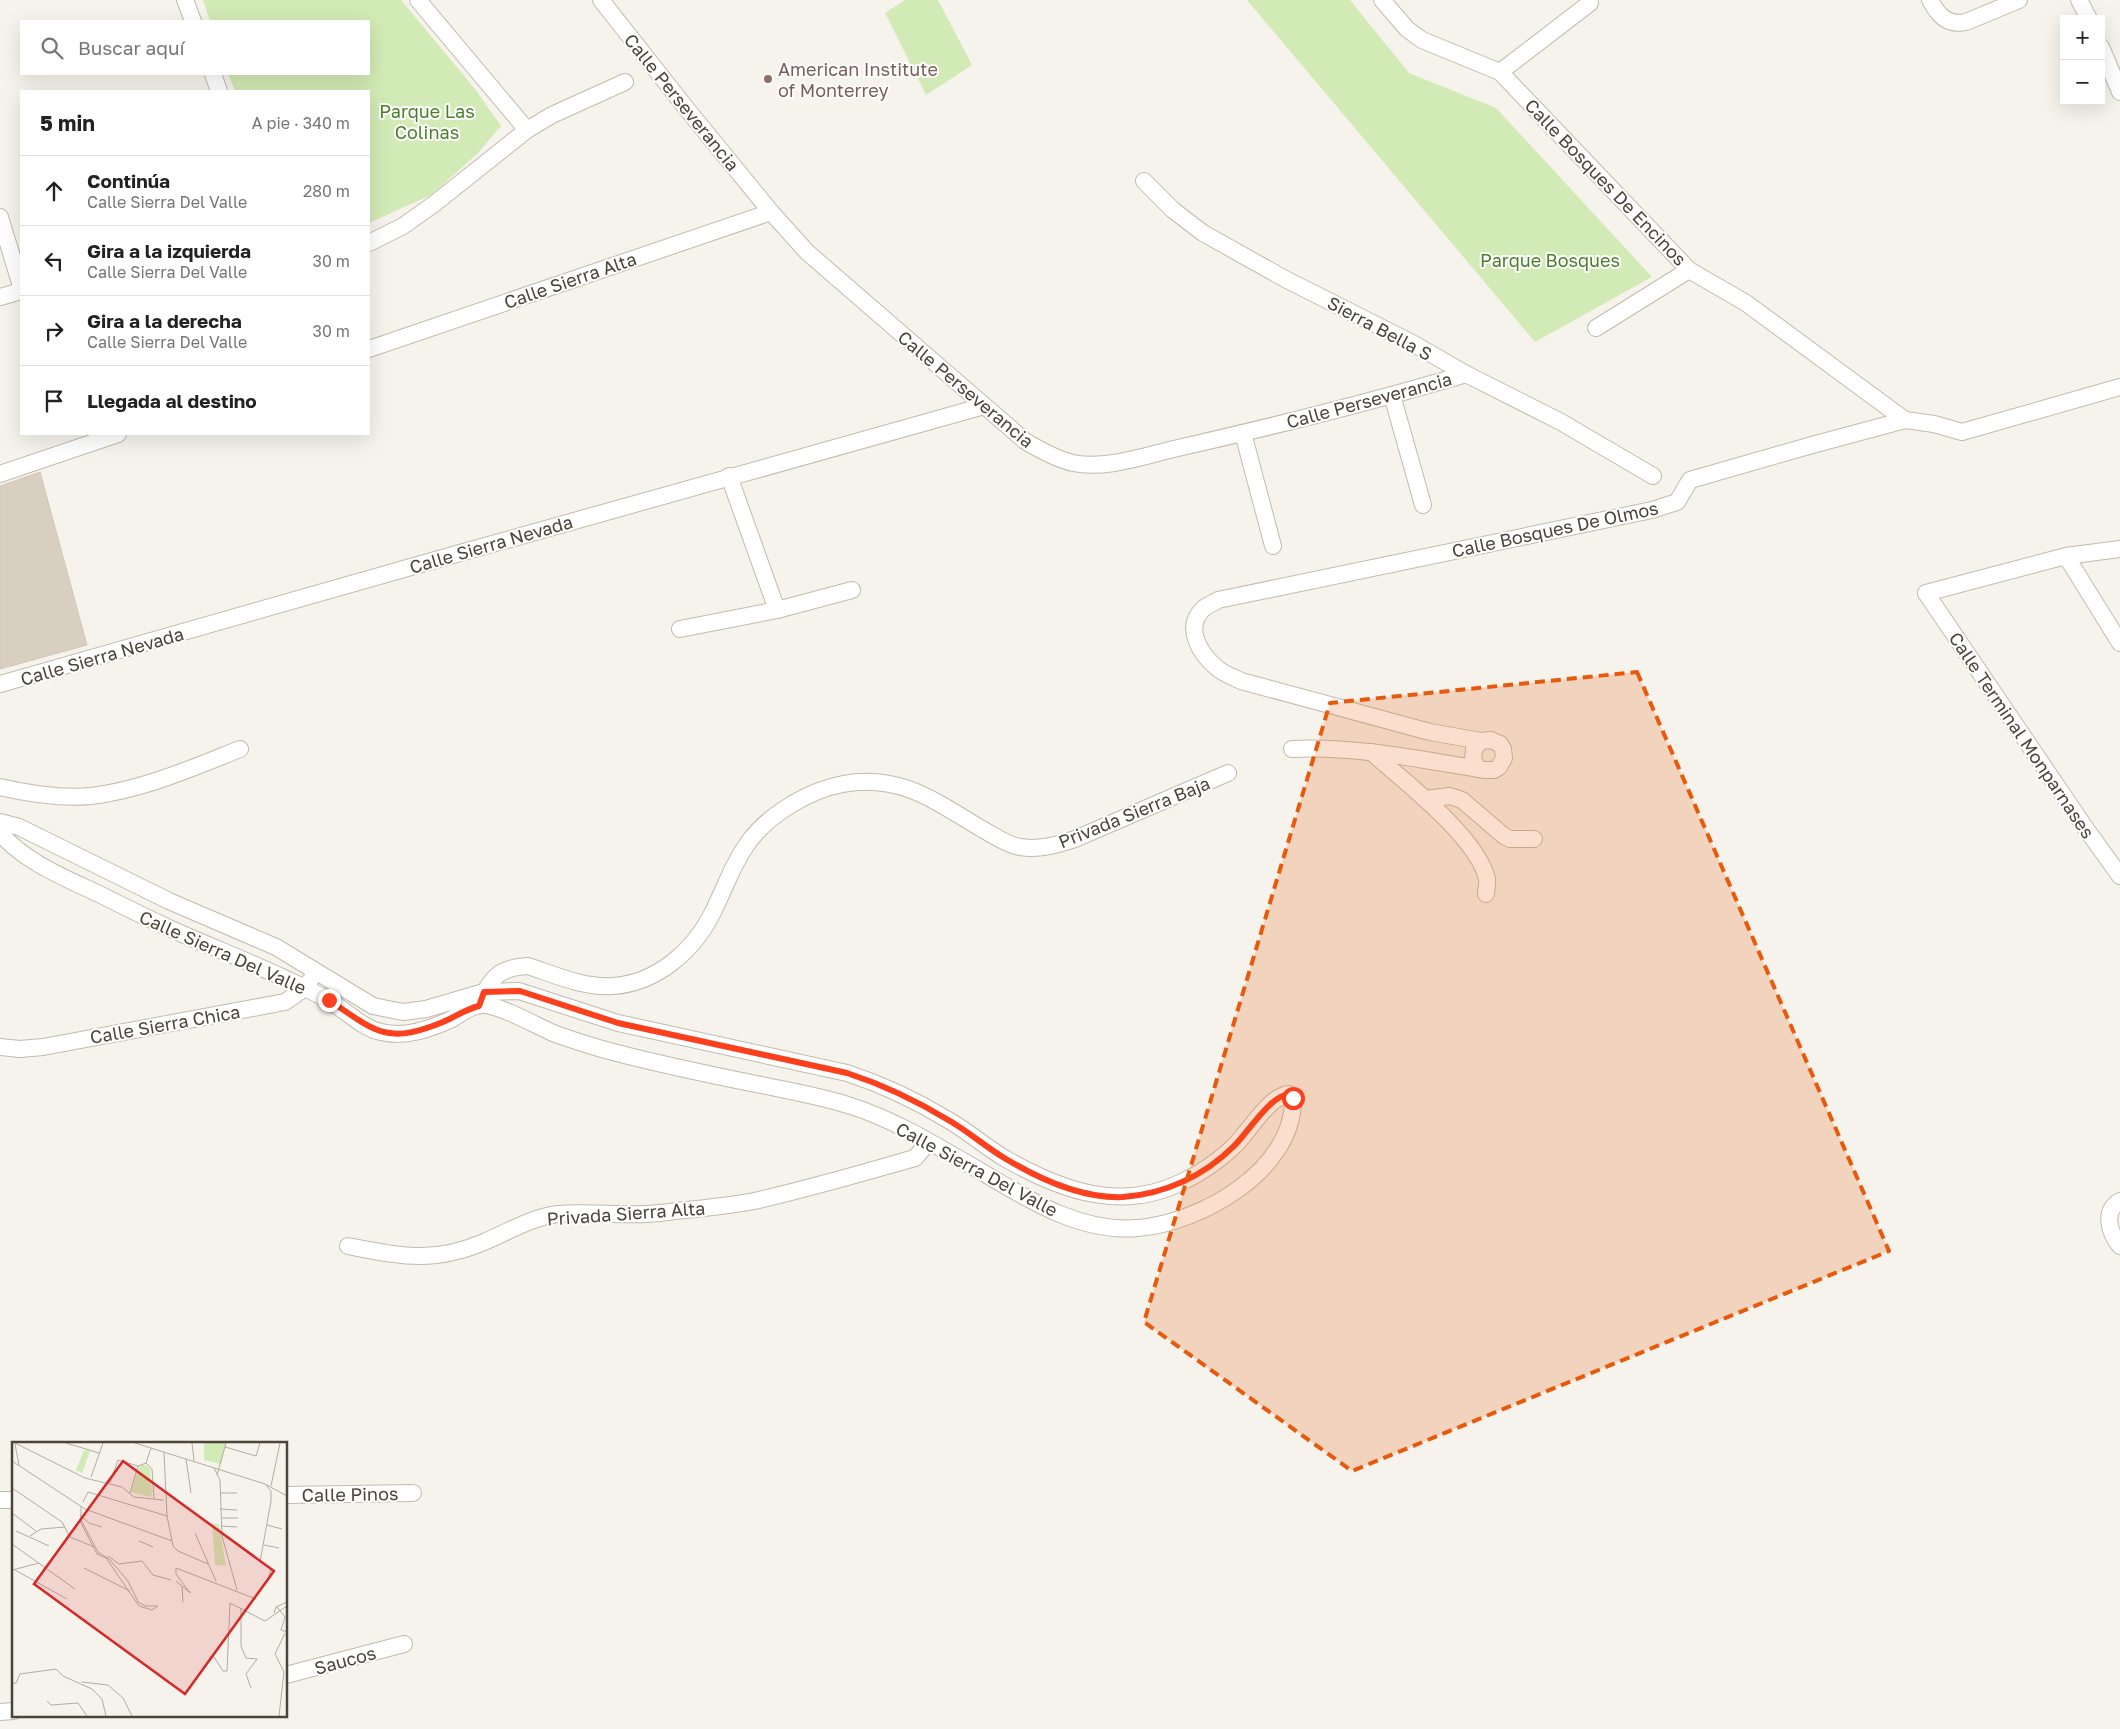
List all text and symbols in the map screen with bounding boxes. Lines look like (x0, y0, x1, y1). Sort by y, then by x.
map controls (2060, 15, 2105, 105)
button: + (2060, 15, 2105, 60)
search box (20, 20, 370, 75)
street label: Calle Perseverancia (620, 29, 744, 175)
icon: search (38, 34, 66, 62)
text: Buscar aquí (78, 36, 185, 59)
place label: American Institute of Monterrey (778, 58, 938, 101)
button: − (2060, 60, 2105, 105)
marker: American Institute of Monterrey (762, 73, 774, 85)
street label: Calle Bosques De Encinos (1521, 94, 1691, 270)
park label: Parque Las Colinas (379, 100, 475, 143)
text: 5 min (40, 110, 95, 136)
text: A pie · 340 m (252, 113, 350, 133)
text: Continúa (87, 169, 170, 192)
icon: ahead (40, 177, 68, 205)
text: 280 m (303, 181, 350, 201)
text: Calle Sierra Del Valle (87, 192, 247, 212)
text: Gira a la izquierda (87, 239, 251, 262)
icon: left (40, 247, 68, 275)
street label: Calle Sierra Alta (501, 247, 639, 313)
park label: Parque Bosques (1480, 249, 1620, 271)
text: 30 m (313, 251, 350, 271)
text: Calle Sierra Del Valle (87, 262, 247, 282)
street label: Sierra Bella S (1324, 291, 1436, 365)
text: Gira a la derecha (87, 309, 242, 332)
icon: right (40, 317, 68, 345)
text: 30 m (313, 321, 350, 341)
street label: Calle Perseverancia (894, 326, 1038, 452)
text: Calle Sierra Del Valle (87, 332, 247, 352)
street label: Calle Perseverancia (1284, 367, 1454, 433)
icon: arrive (40, 387, 68, 415)
text: Llegada al destino (87, 389, 257, 412)
street label: Calle Bosques De Olmos (1450, 496, 1660, 562)
street label: Calle Sierra Nevada (407, 510, 575, 578)
street label: Calle Sierra Nevada (18, 622, 186, 690)
street label: Calle Terminal Monparnases (1945, 628, 2099, 842)
street label: Privada Sierra Baja (1055, 772, 1213, 852)
street label: Calle Sierra Del Valle (136, 905, 310, 999)
route end (318, 989, 341, 1012)
street label: Calle Sierra Chica (88, 1000, 242, 1048)
route start (1282, 1087, 1305, 1110)
street label: Calle Sierra Del Valle (892, 1117, 1062, 1221)
street label: Privada Sierra Alta (546, 1196, 706, 1230)
inset map (12, 1442, 288, 1716)
street label: Calle Pinos (301, 1482, 399, 1506)
street label: Saucos (312, 1641, 378, 1679)

